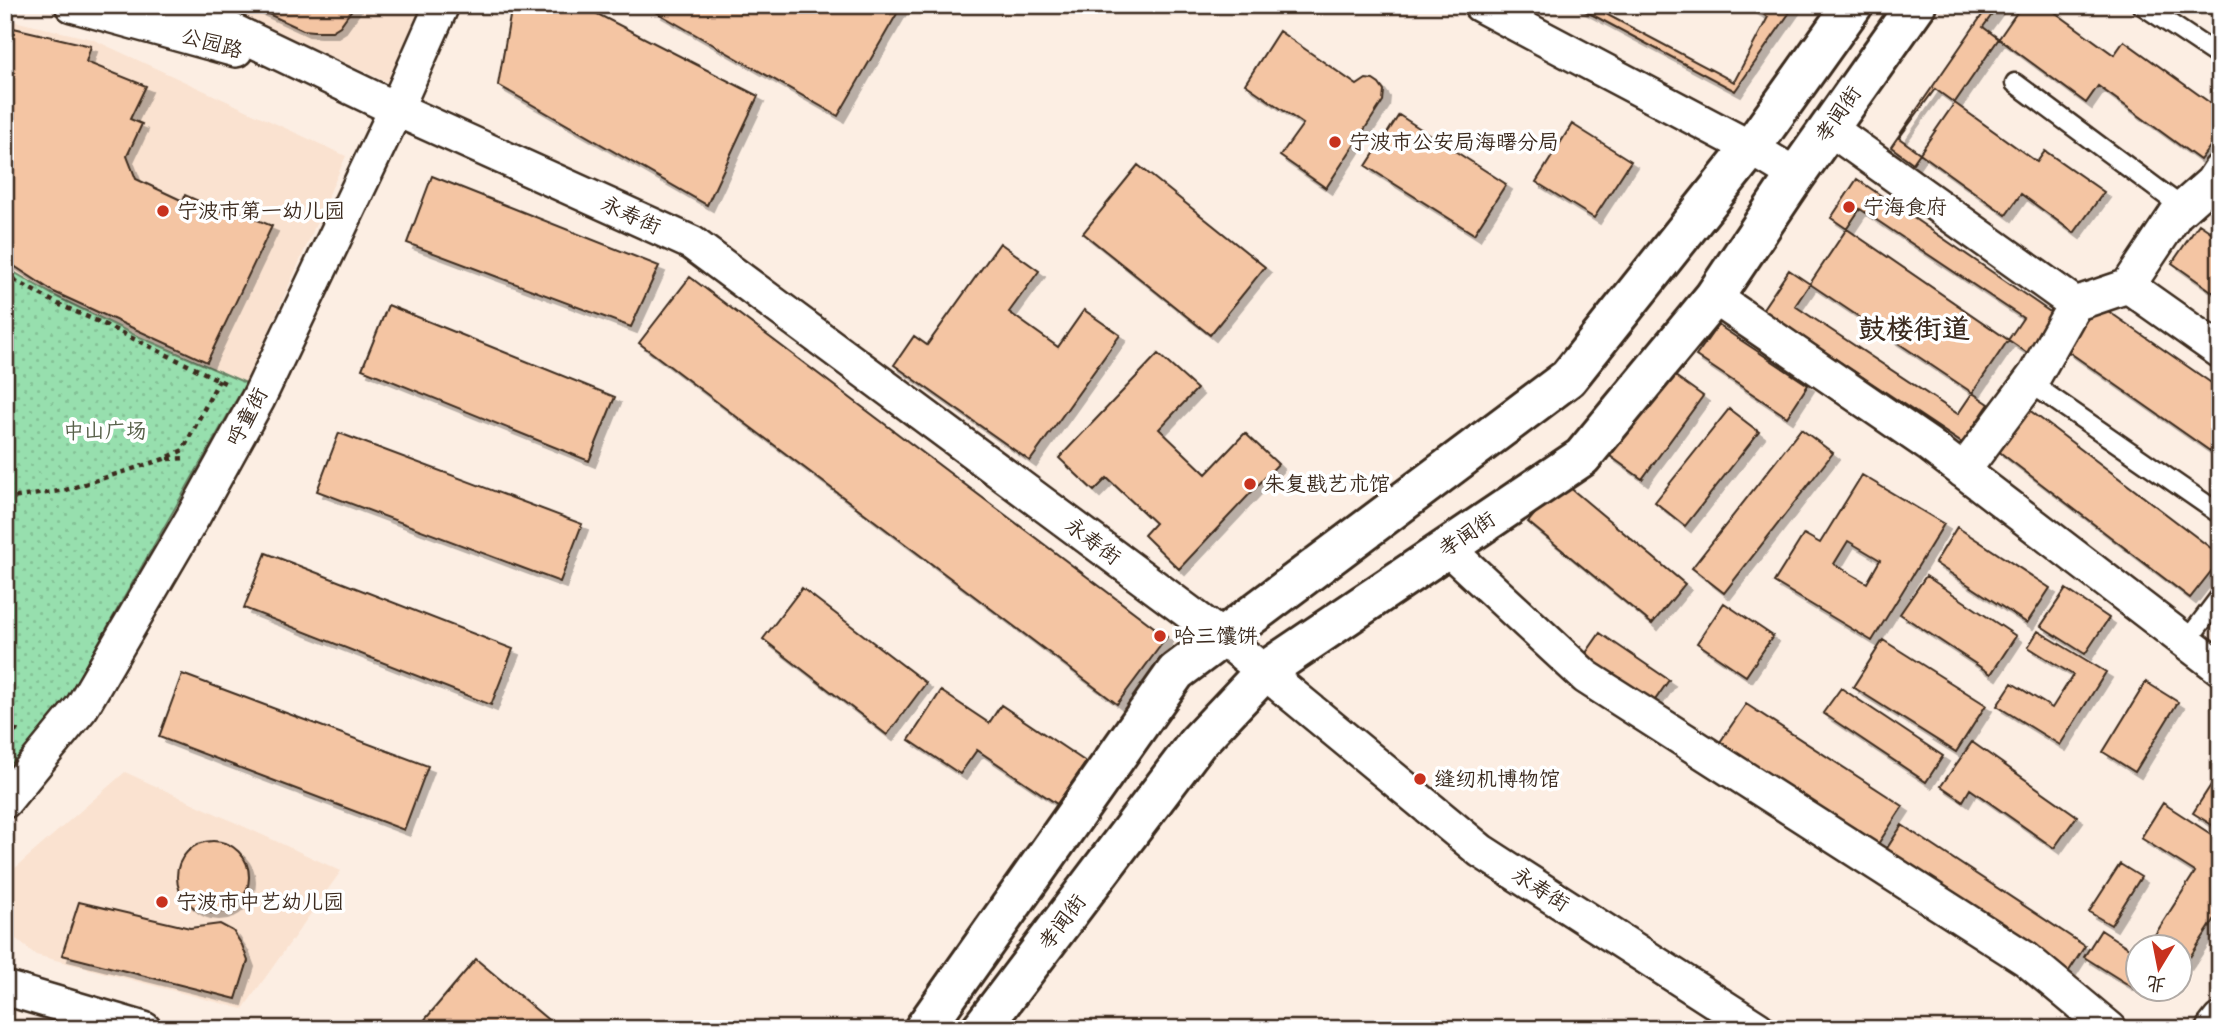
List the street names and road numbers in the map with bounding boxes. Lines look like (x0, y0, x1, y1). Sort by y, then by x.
street label: 公园路 (178, 23, 246, 63)
street label: 孝闻街 (1810, 81, 1866, 147)
street label: 永寿街 (597, 191, 665, 239)
street label: 呼童街 (222, 384, 272, 450)
street label: 孝闻街 (1434, 506, 1500, 562)
street label: 永寿街 (1061, 512, 1125, 570)
street label: 永寿街 (1508, 862, 1574, 916)
street label: 孝闻街 (1033, 890, 1091, 954)

